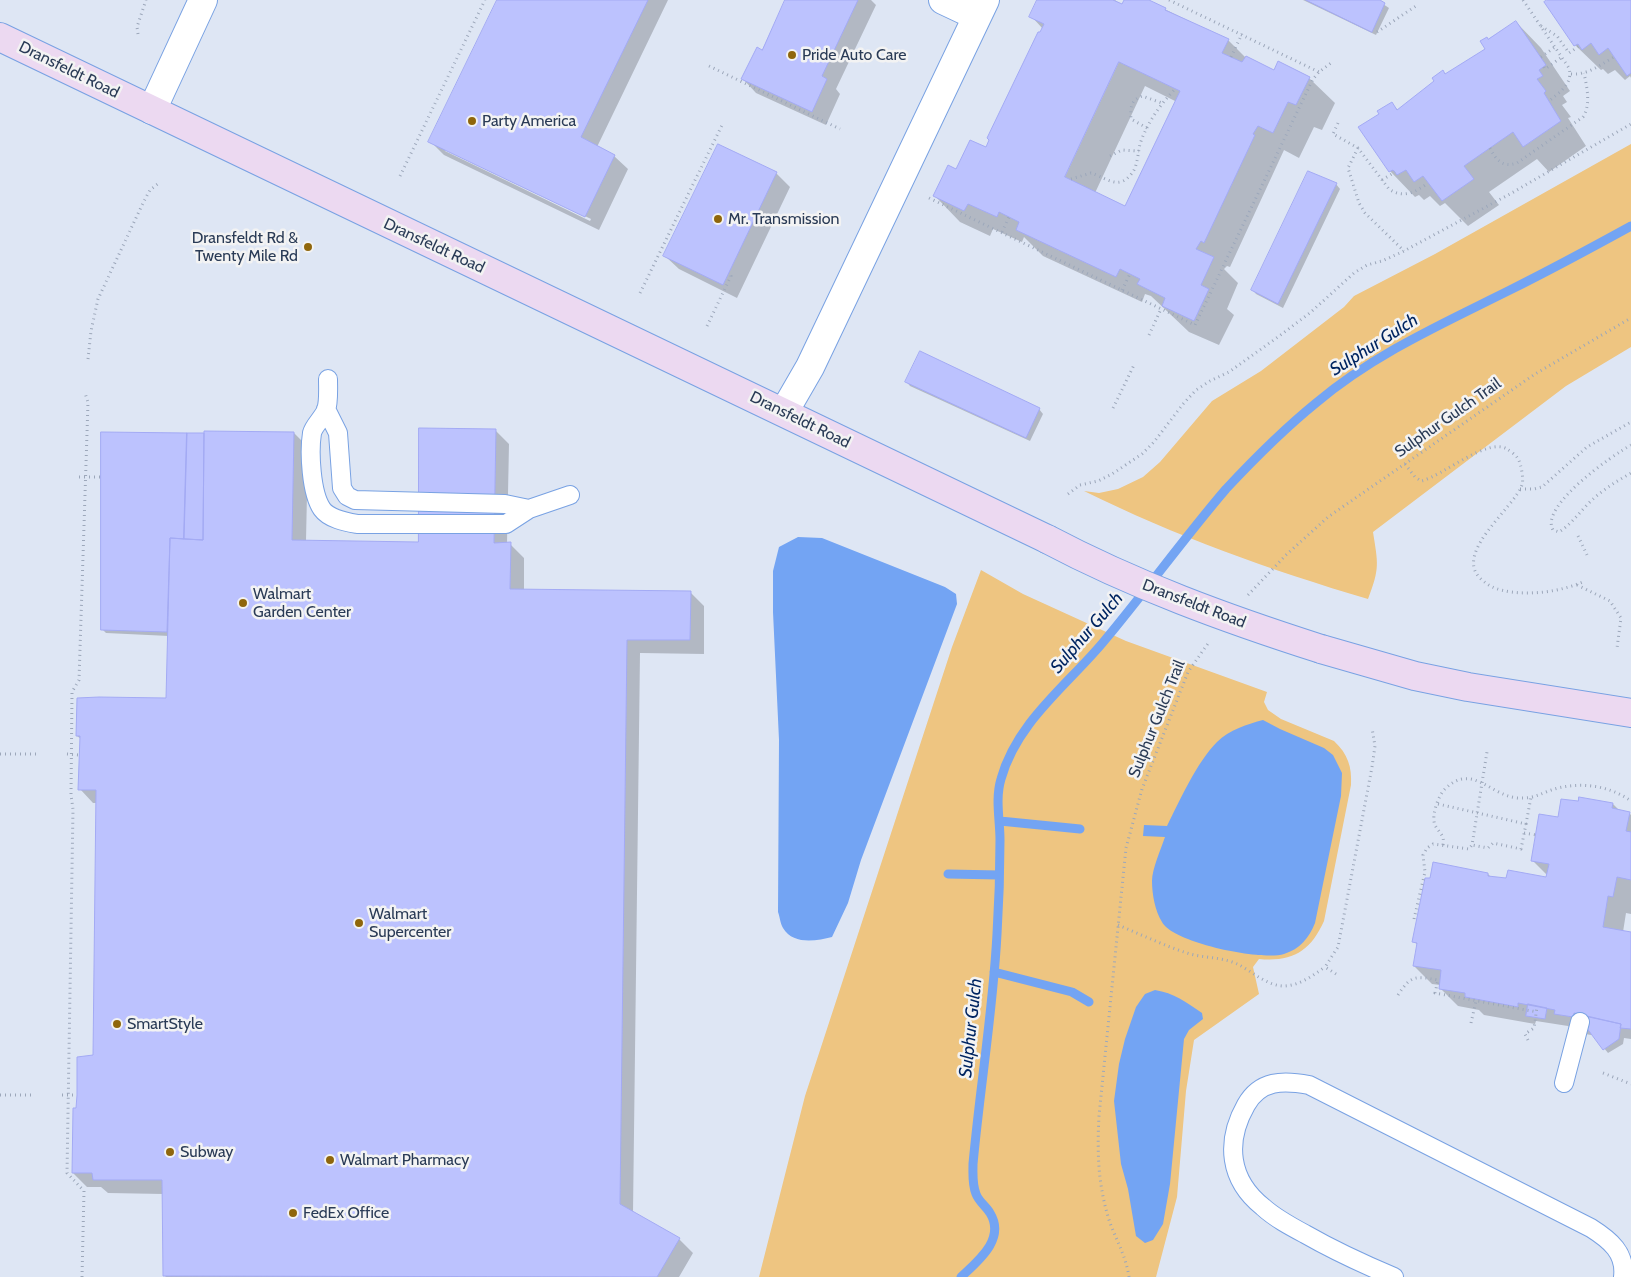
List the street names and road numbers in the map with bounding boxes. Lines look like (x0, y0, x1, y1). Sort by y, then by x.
street label: Dransfeldt Road (16, 37, 122, 103)
street label: Dransfeldt Road (380, 214, 488, 278)
street label: Sulphur Gulch Trail (1391, 374, 1505, 462)
street label: Dransfeldt Road (747, 387, 853, 453)
street label: Dransfeldt Road (1140, 575, 1248, 633)
street label: Sulphur Gulch Trail (1125, 657, 1189, 781)

